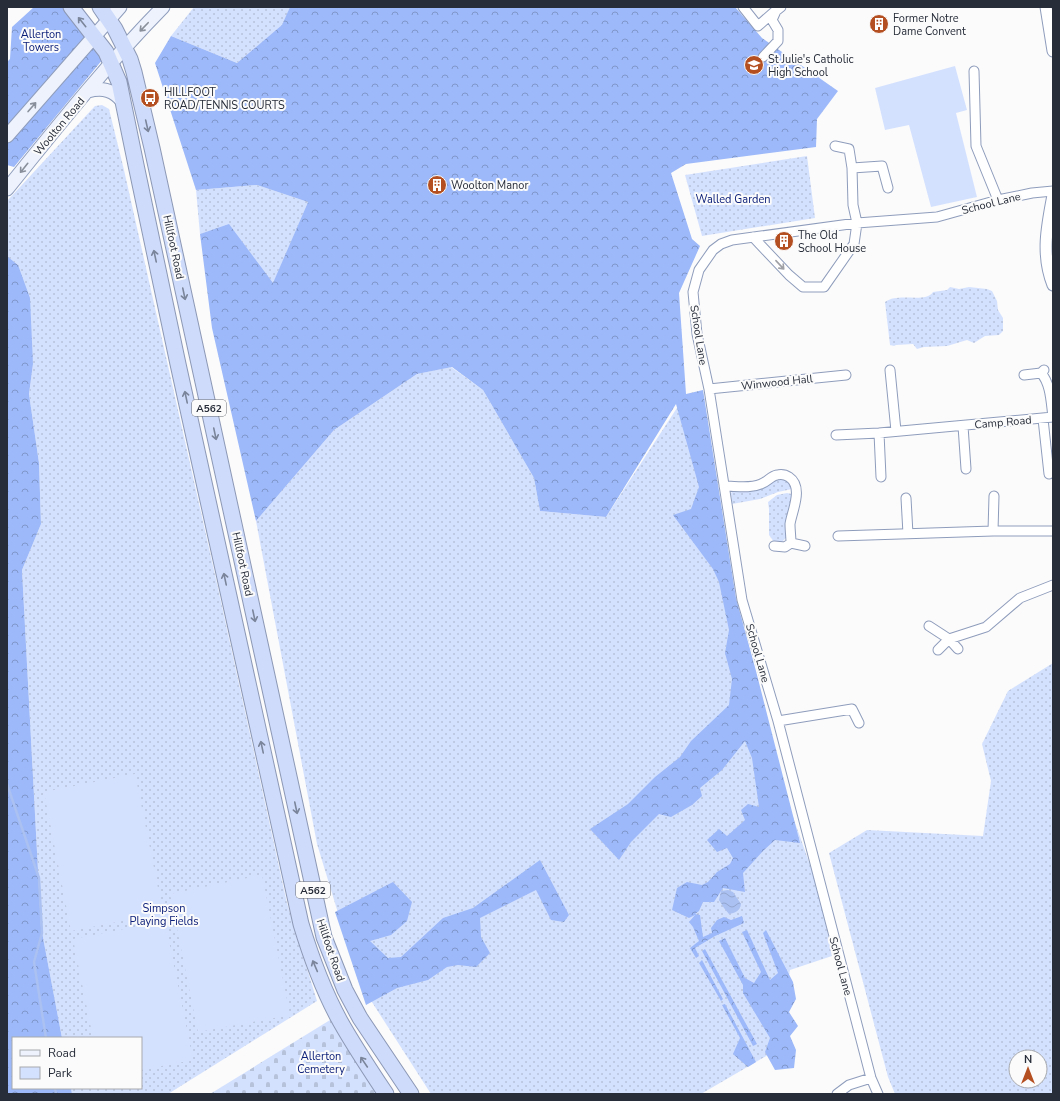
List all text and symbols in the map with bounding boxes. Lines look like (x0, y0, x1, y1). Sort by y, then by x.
place label: Former Notre Dame Convent (893, 11, 966, 39)
building icon: Former Notre Dame Convent (868, 13, 890, 35)
one-way arrow (78, 16, 87, 27)
one-way arrow (139, 22, 148, 32)
park label: Allerton Towers (21, 27, 61, 55)
place label: St Julie's Catholic High School (768, 52, 854, 80)
school or university icon: St Julie's Catholic High School (743, 54, 765, 76)
place label: HILLFOOT ROAD/TENNIS COURTS (164, 85, 285, 113)
bus stop icon: HILLFOOT ROAD/TENNIS COURTS (139, 87, 161, 109)
street label: Woolton Road (31, 94, 88, 159)
one-way arrow (28, 101, 37, 112)
one-way arrow (144, 119, 151, 132)
one-way arrow (19, 163, 28, 174)
building icon: Woolton Manor (426, 174, 448, 196)
place label: Woolton Manor (451, 178, 528, 193)
street label: School Lane (960, 189, 1022, 218)
park label: Walled Garden (695, 192, 771, 207)
street label: Hillfoot Road (159, 214, 188, 281)
place label: The Old School House (798, 228, 866, 256)
building icon: The Old School House (773, 230, 795, 252)
one-way arrow (151, 250, 159, 263)
one-way arrow (775, 260, 785, 270)
one-way arrow (181, 287, 189, 300)
street label: School Lane (686, 304, 711, 366)
street label: Winwood Hall (740, 371, 814, 394)
one-way arrow (181, 391, 189, 404)
road number: A562 (192, 400, 226, 416)
street label: Camp Road (974, 413, 1032, 432)
one-way arrow (211, 427, 219, 440)
street label: Hillfoot Road (228, 531, 257, 598)
one-way arrow (221, 573, 229, 586)
one-way arrow (251, 609, 259, 622)
street label: School Lane (742, 622, 773, 684)
one-way arrow (258, 741, 266, 754)
one-way arrow (292, 802, 300, 815)
road number: A562 (296, 882, 330, 898)
park label: Simpson Playing Fields (129, 901, 199, 929)
street label: Hillfoot Road (313, 917, 348, 983)
street label: School Lane (825, 935, 856, 997)
one-way arrow (311, 961, 318, 973)
legend (12, 1037, 142, 1089)
text: Road (48, 1045, 76, 1061)
park label: Allerton Cemetery (297, 1049, 345, 1077)
north arrow (1008, 1049, 1048, 1089)
text: N (1024, 1052, 1032, 1067)
one-way arrow (360, 1056, 368, 1067)
text: Park (48, 1065, 73, 1081)

